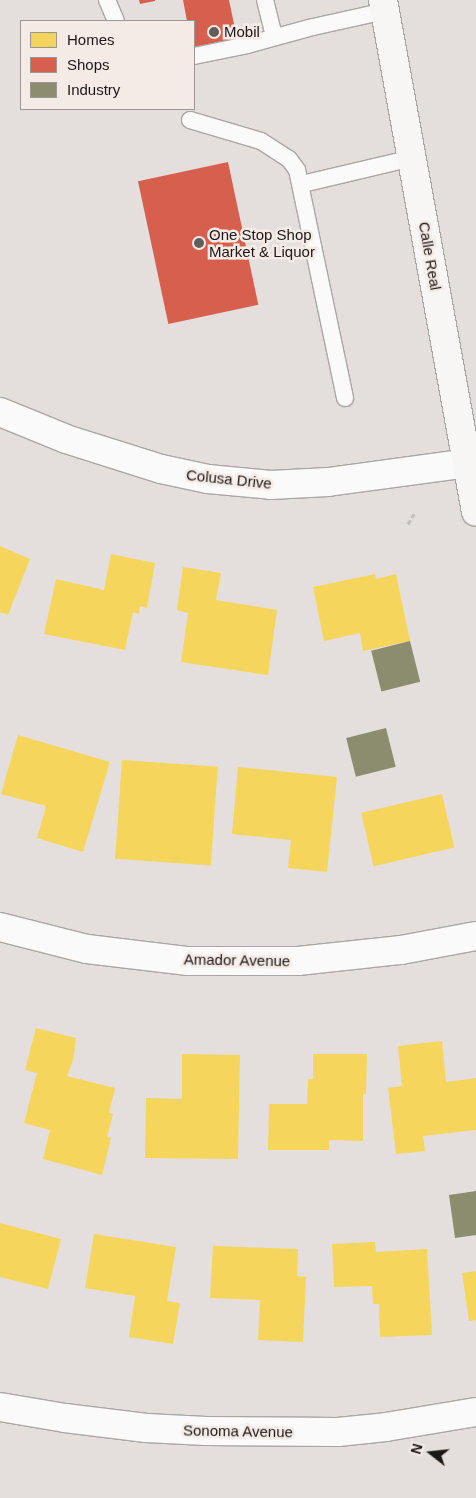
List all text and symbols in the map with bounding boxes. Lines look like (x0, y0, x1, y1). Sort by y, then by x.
legend (20, 20, 195, 110)
place label: Mobil (224, 23, 260, 41)
marker: Mobil (208, 26, 220, 38)
text: Homes (67, 31, 115, 48)
text: Shops (67, 56, 110, 73)
text: Industry (67, 81, 120, 98)
street label: Calle Real (415, 220, 445, 292)
place label: One Stop Shop Market & Liquor (209, 225, 315, 260)
marker: One Stop Shop Market & Liquor (193, 237, 205, 249)
street label: Colusa Drive (185, 466, 273, 492)
street label: Amador Avenue (183, 950, 291, 970)
street label: Sonoma Avenue (183, 1421, 293, 1441)
north arrow (406, 1428, 456, 1478)
text: N (407, 1442, 426, 1456)

